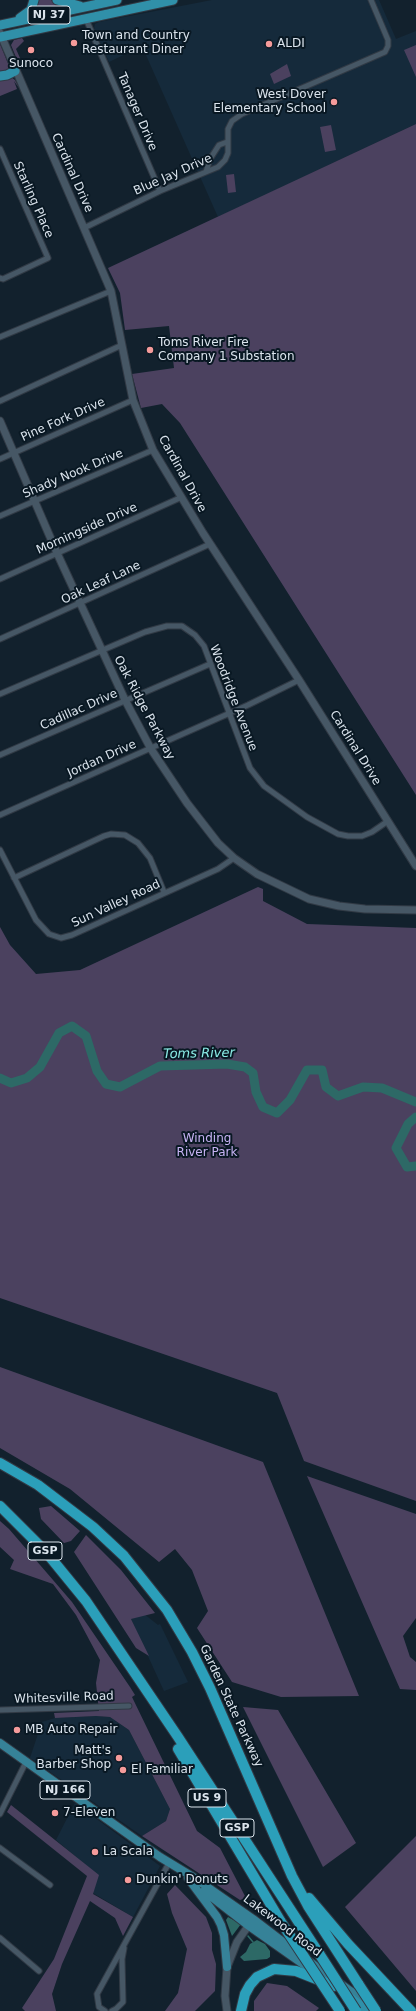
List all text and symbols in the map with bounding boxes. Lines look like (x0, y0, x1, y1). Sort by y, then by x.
road number: NJ 37 (28, 6, 70, 24)
place label: Town and Country Restaurant Diner (82, 29, 190, 57)
place label: ALDI (277, 37, 305, 51)
marker: Town and Country Restaurant Diner (69, 38, 79, 48)
marker: ALDI (264, 39, 274, 49)
marker: Sunoco (26, 45, 36, 55)
place label: Sunoco (9, 57, 53, 71)
street label: Tanager Drive (114, 71, 160, 153)
place label: West Dover Elementary School (213, 88, 326, 116)
marker: West Dover Elementary School (329, 97, 339, 107)
street label: Cardinal Drive (48, 131, 96, 215)
street label: Blue Jay Drive (132, 151, 214, 199)
street label: Starling Place (10, 160, 56, 240)
place label: Toms River Fire Company 1 Substation (158, 336, 294, 364)
marker: Toms River Fire Company 1 Substation (145, 345, 155, 355)
street label: Pine Fork Drive (19, 395, 107, 445)
street label: Cardinal Drive (155, 433, 209, 515)
street label: Shady Nook Drive (21, 446, 125, 502)
street label: Morningside Drive (34, 500, 140, 558)
street label: Oak Leaf Lane (59, 558, 143, 608)
street label: Woodridge Avenue (206, 643, 260, 753)
street label: Oak Ridge Parkway (110, 653, 178, 763)
street label: Cadillac Drive (38, 687, 120, 733)
street label: Cardinal Drive (326, 708, 384, 788)
street label: Jordan Drive (65, 737, 139, 781)
street label: Sun Valley Road (69, 877, 163, 931)
water label: Toms River (163, 1046, 235, 1062)
park label: Winding River Park (177, 1132, 237, 1160)
road number: GSP (28, 1542, 62, 1560)
street label: Garden State Parkway (196, 1642, 266, 1770)
street label: Whitesville Road (14, 1689, 114, 1707)
place label: MB Auto Repair (25, 1723, 117, 1737)
marker: MB Auto Repair (12, 1725, 22, 1735)
place label: Matt's Barber Shop (37, 1744, 111, 1772)
marker: Matt's Barber Shop (114, 1753, 124, 1763)
place label: El Familiar (131, 1763, 193, 1777)
marker: El Familiar (118, 1765, 128, 1775)
road number: NJ 166 (40, 1781, 90, 1799)
road number: US 9 (188, 1789, 226, 1807)
place label: 7-Eleven (63, 1806, 115, 1820)
marker: 7-Eleven (50, 1808, 60, 1818)
road number: GSP (220, 1819, 254, 1837)
place label: La Scala (103, 1845, 153, 1859)
marker: La Scala (90, 1847, 100, 1857)
place label: Dunkin' Donuts (136, 1873, 228, 1887)
marker: Dunkin' Donuts (123, 1875, 133, 1885)
street label: Lakewood Road (240, 1892, 324, 1960)

